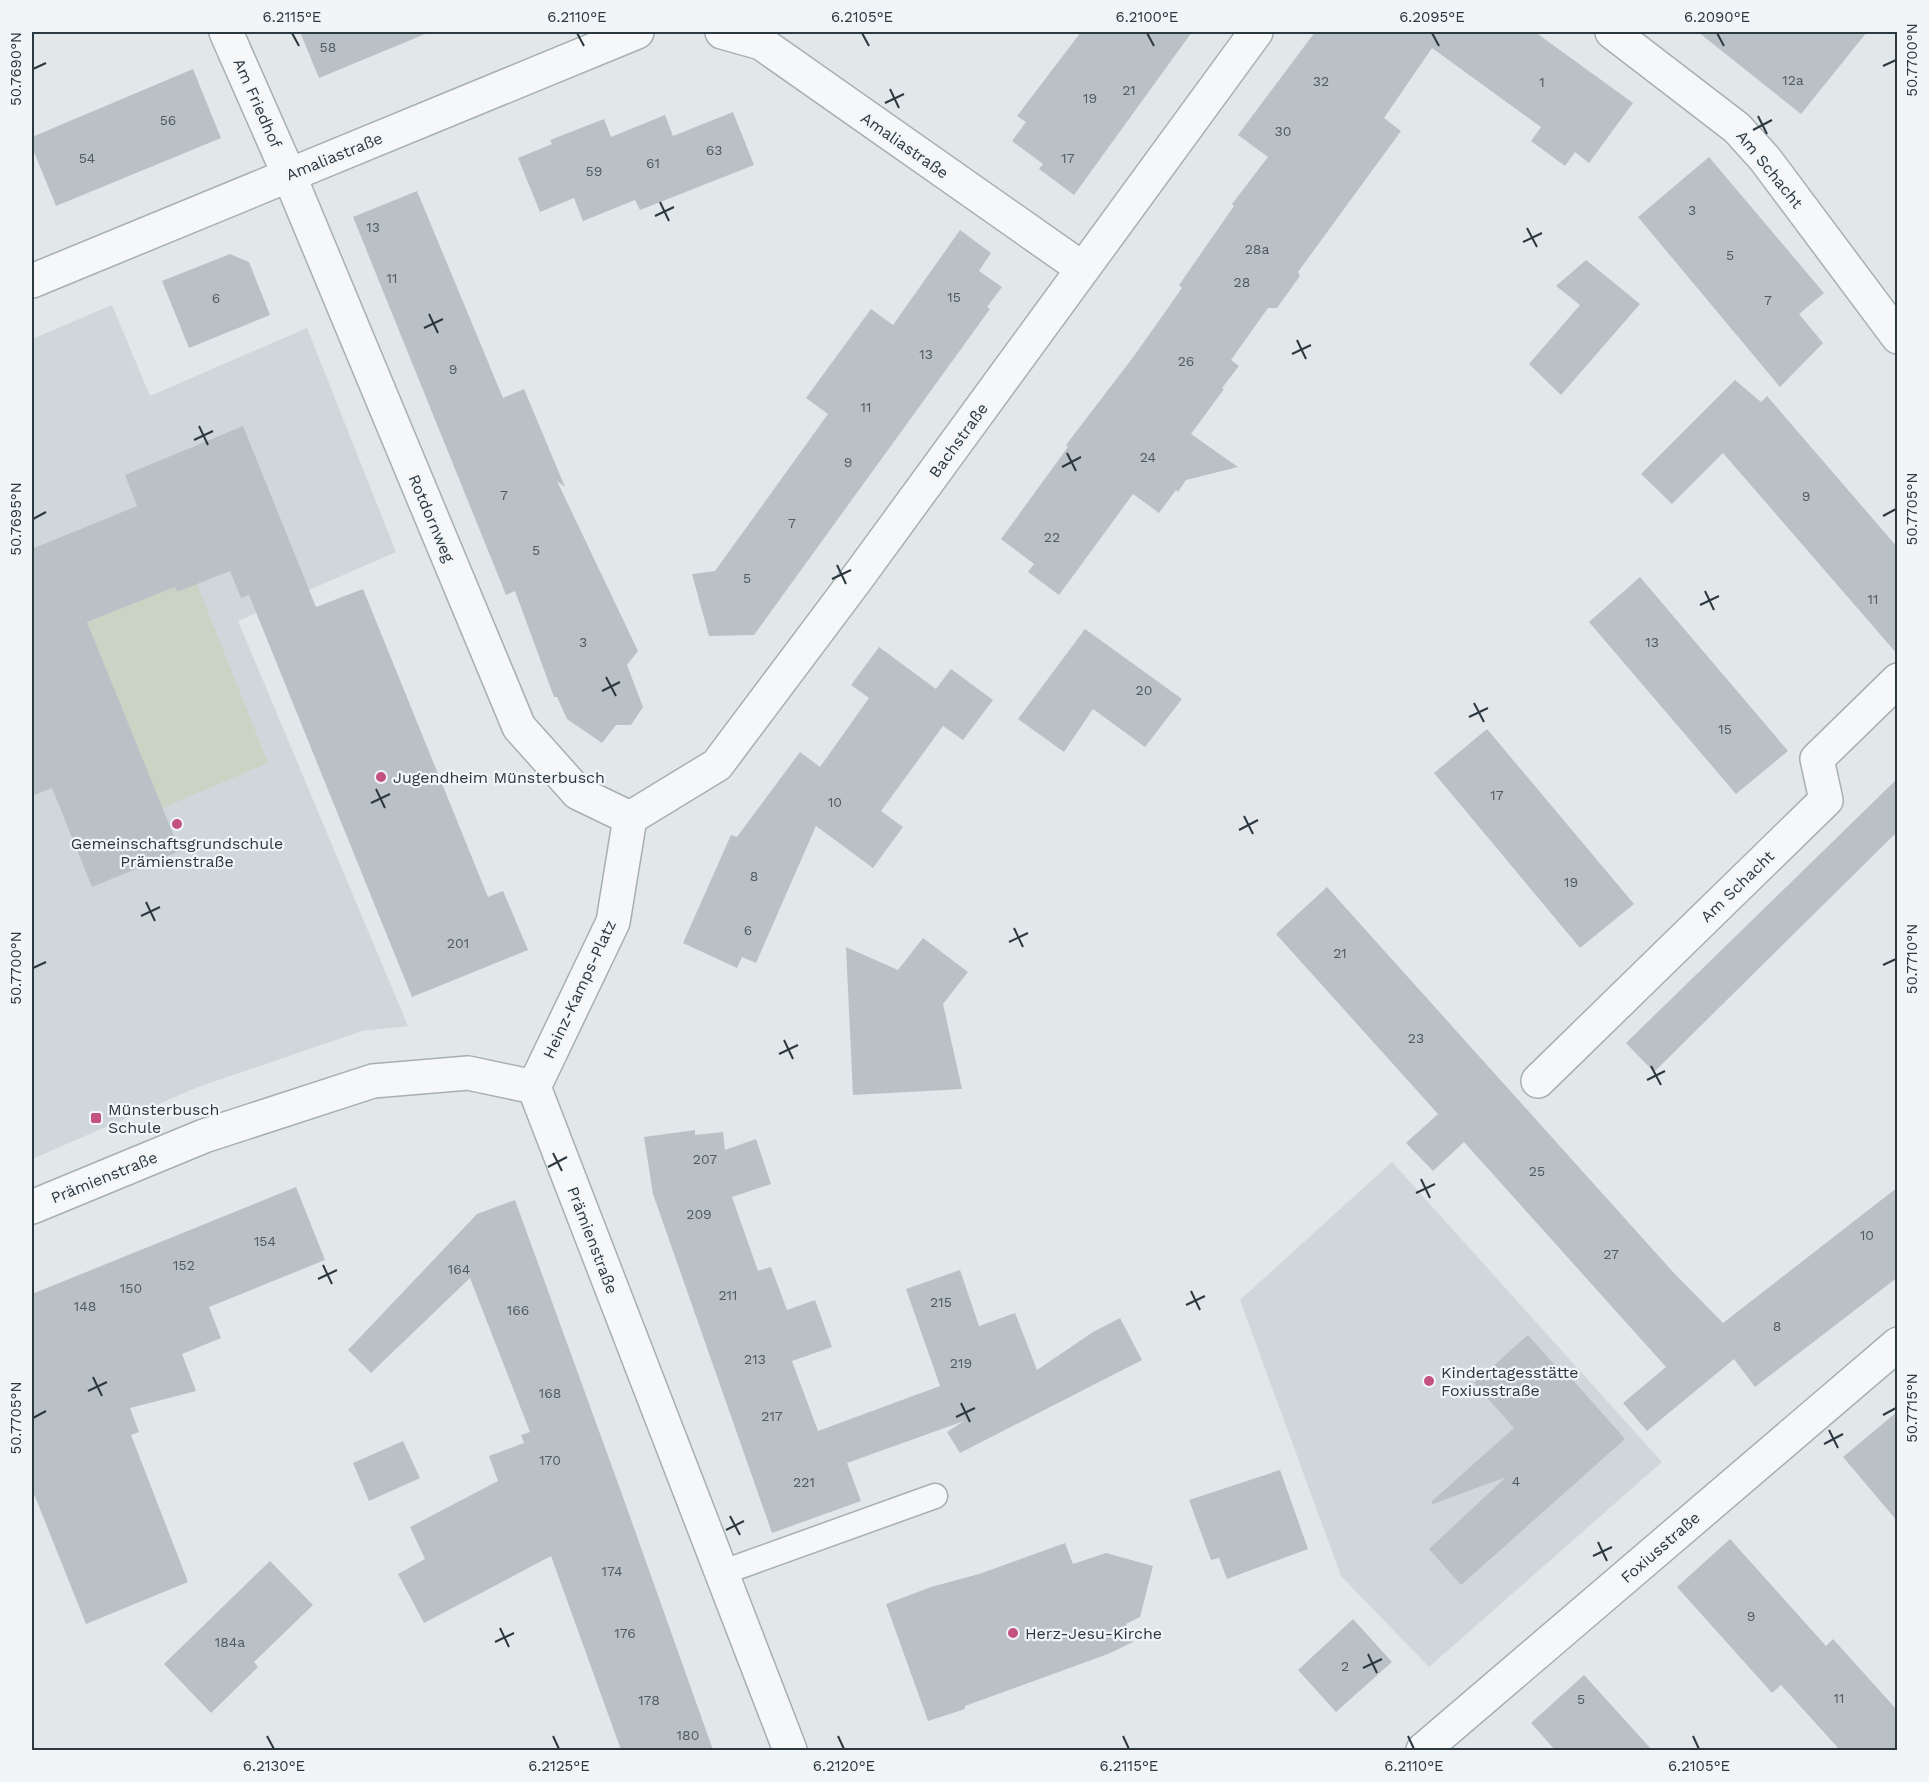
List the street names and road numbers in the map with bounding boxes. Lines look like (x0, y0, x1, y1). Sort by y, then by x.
street label: Am Friedhof (229, 55, 286, 152)
street label: Amaliastraße (857, 108, 952, 183)
street label: Am Schacht (1732, 126, 1807, 212)
street label: Amaliastraße (283, 128, 385, 185)
street label: Bachstraße (925, 399, 992, 481)
street label: Rotdornweg (405, 472, 459, 565)
street label: Am Schacht (1697, 846, 1778, 926)
street label: Heinz-Kamps-Platz (539, 917, 620, 1062)
street label: Prämienstraße (48, 1147, 160, 1208)
street label: Prämienstraße (563, 1184, 622, 1297)
street label: Foxiusstraße (1617, 1508, 1704, 1587)

